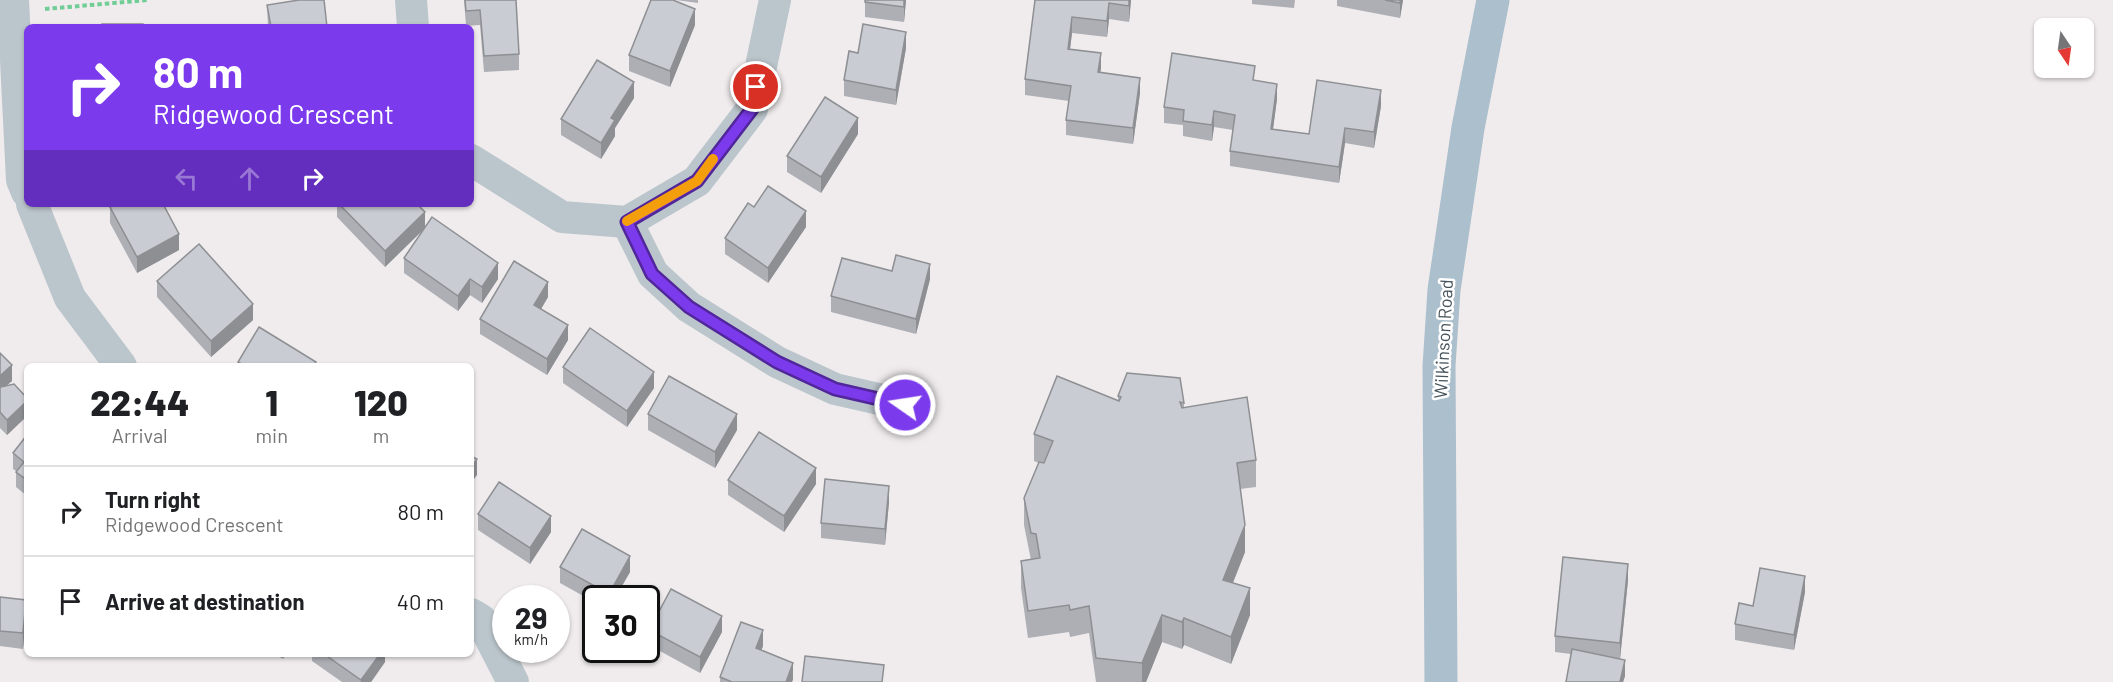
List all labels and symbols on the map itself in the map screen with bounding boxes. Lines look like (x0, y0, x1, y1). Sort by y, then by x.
north arrow (2034, 18, 2094, 78)
pin (730, 61, 781, 112)
street label: Wilkinson Road (1429, 279, 1457, 399)
position arrow (873, 373, 937, 437)
speed limit sign: 30 (582, 585, 660, 663)

